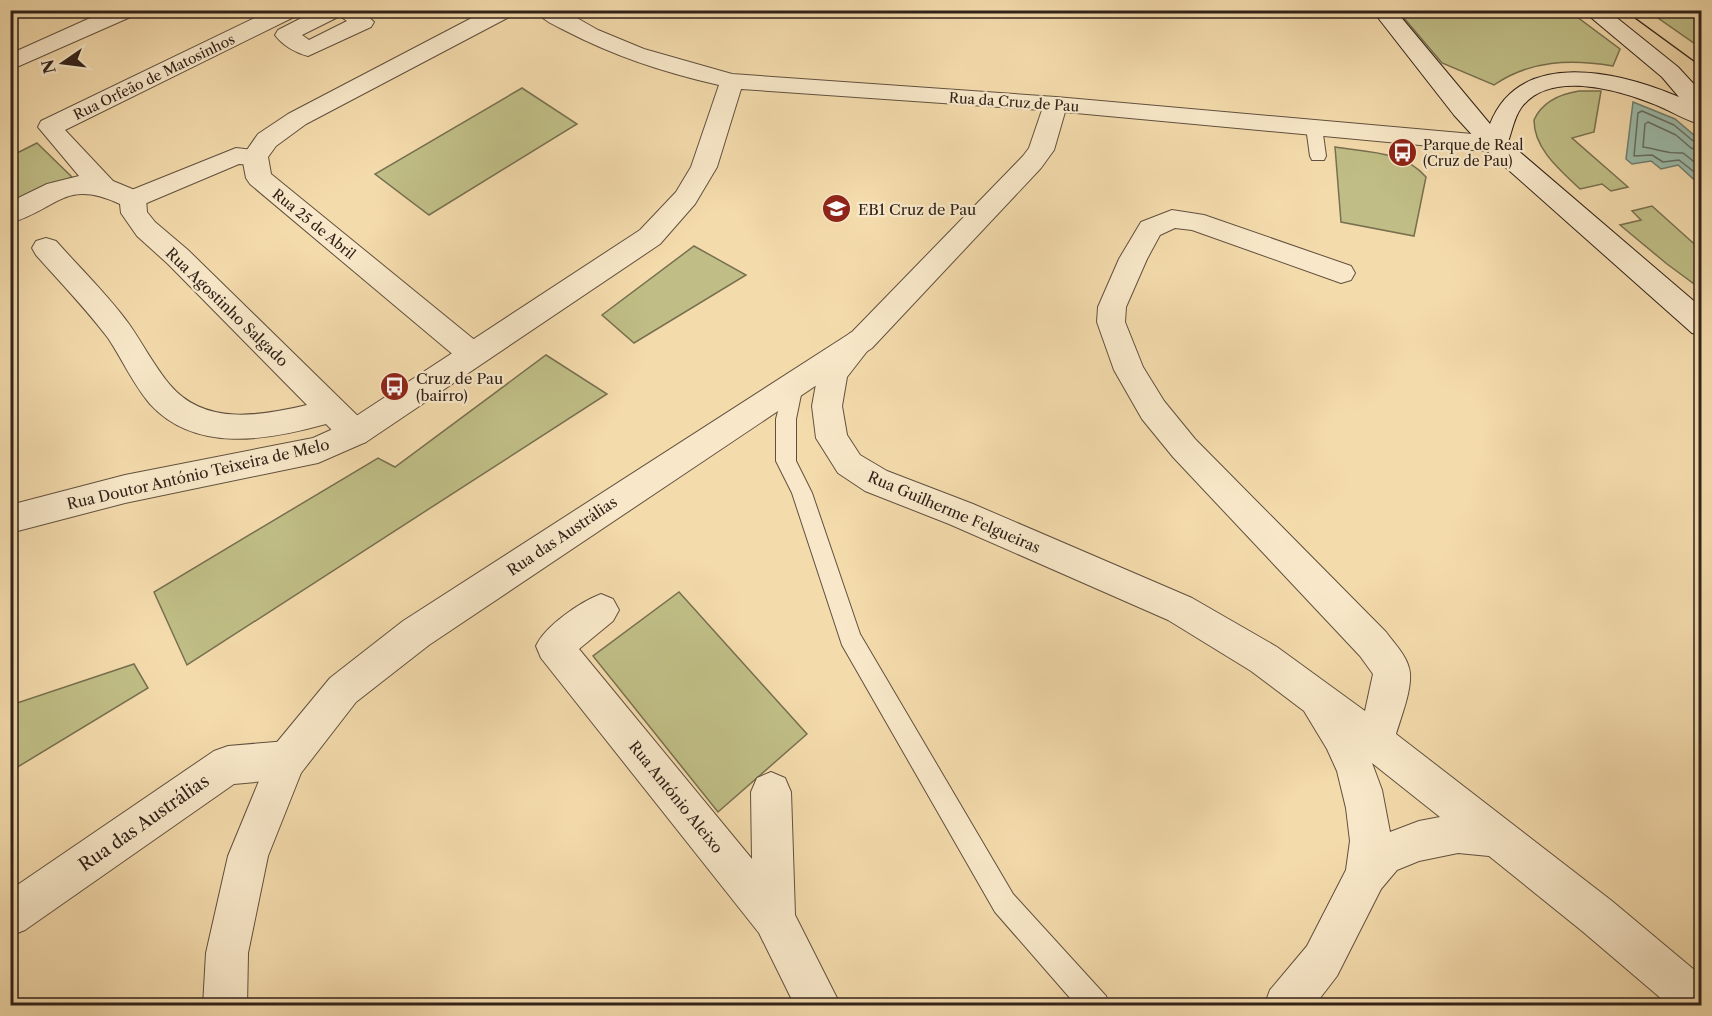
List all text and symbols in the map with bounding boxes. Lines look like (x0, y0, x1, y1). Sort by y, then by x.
street label: Rua Orfeão de Matosinhos (70, 30, 238, 124)
north arrow (33, 33, 93, 93)
text: N (37, 57, 60, 76)
street label: Rua da Cruz de Pau (948, 88, 1080, 116)
place label: Parque de Real (Cruz de Pau) (1423, 136, 1523, 170)
bus stop icon: Parque de Real (Cruz de Pau) (1386, 137, 1418, 169)
street label: Rua 25 de Abril (269, 185, 359, 263)
school or university icon: EB1 Cruz de Pau (821, 193, 853, 225)
place label: EB1 Cruz de Pau (858, 200, 976, 219)
street label: Rua Agostinho Salgado (162, 244, 292, 370)
place label: Cruz de Pau (bairro) (416, 369, 503, 405)
bus stop icon: Cruz de Pau (bairro) (379, 371, 411, 403)
street label: Rua Doutor António Teixeira de Melo (65, 435, 331, 513)
street label: Rua Guilherme Felgueiras (865, 467, 1043, 557)
street label: Rua das Austrálias (503, 492, 621, 580)
street label: Rua António Aleixo (625, 737, 727, 857)
street label: Rua das Austrálias (75, 770, 213, 876)

